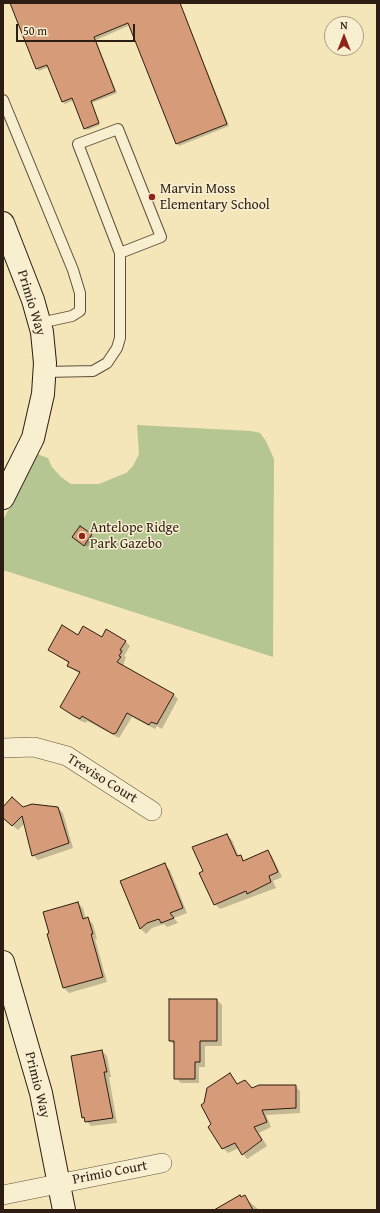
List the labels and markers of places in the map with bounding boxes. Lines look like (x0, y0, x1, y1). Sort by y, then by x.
place label: Marvin Moss Elementary School (160, 181, 270, 214)
marker: Marvin Moss Elementary School (147, 192, 157, 202)
place label: Antelope Ridge Park Gazebo (90, 520, 179, 552)
marker: Antelope Ridge Park Gazebo (77, 531, 87, 541)

